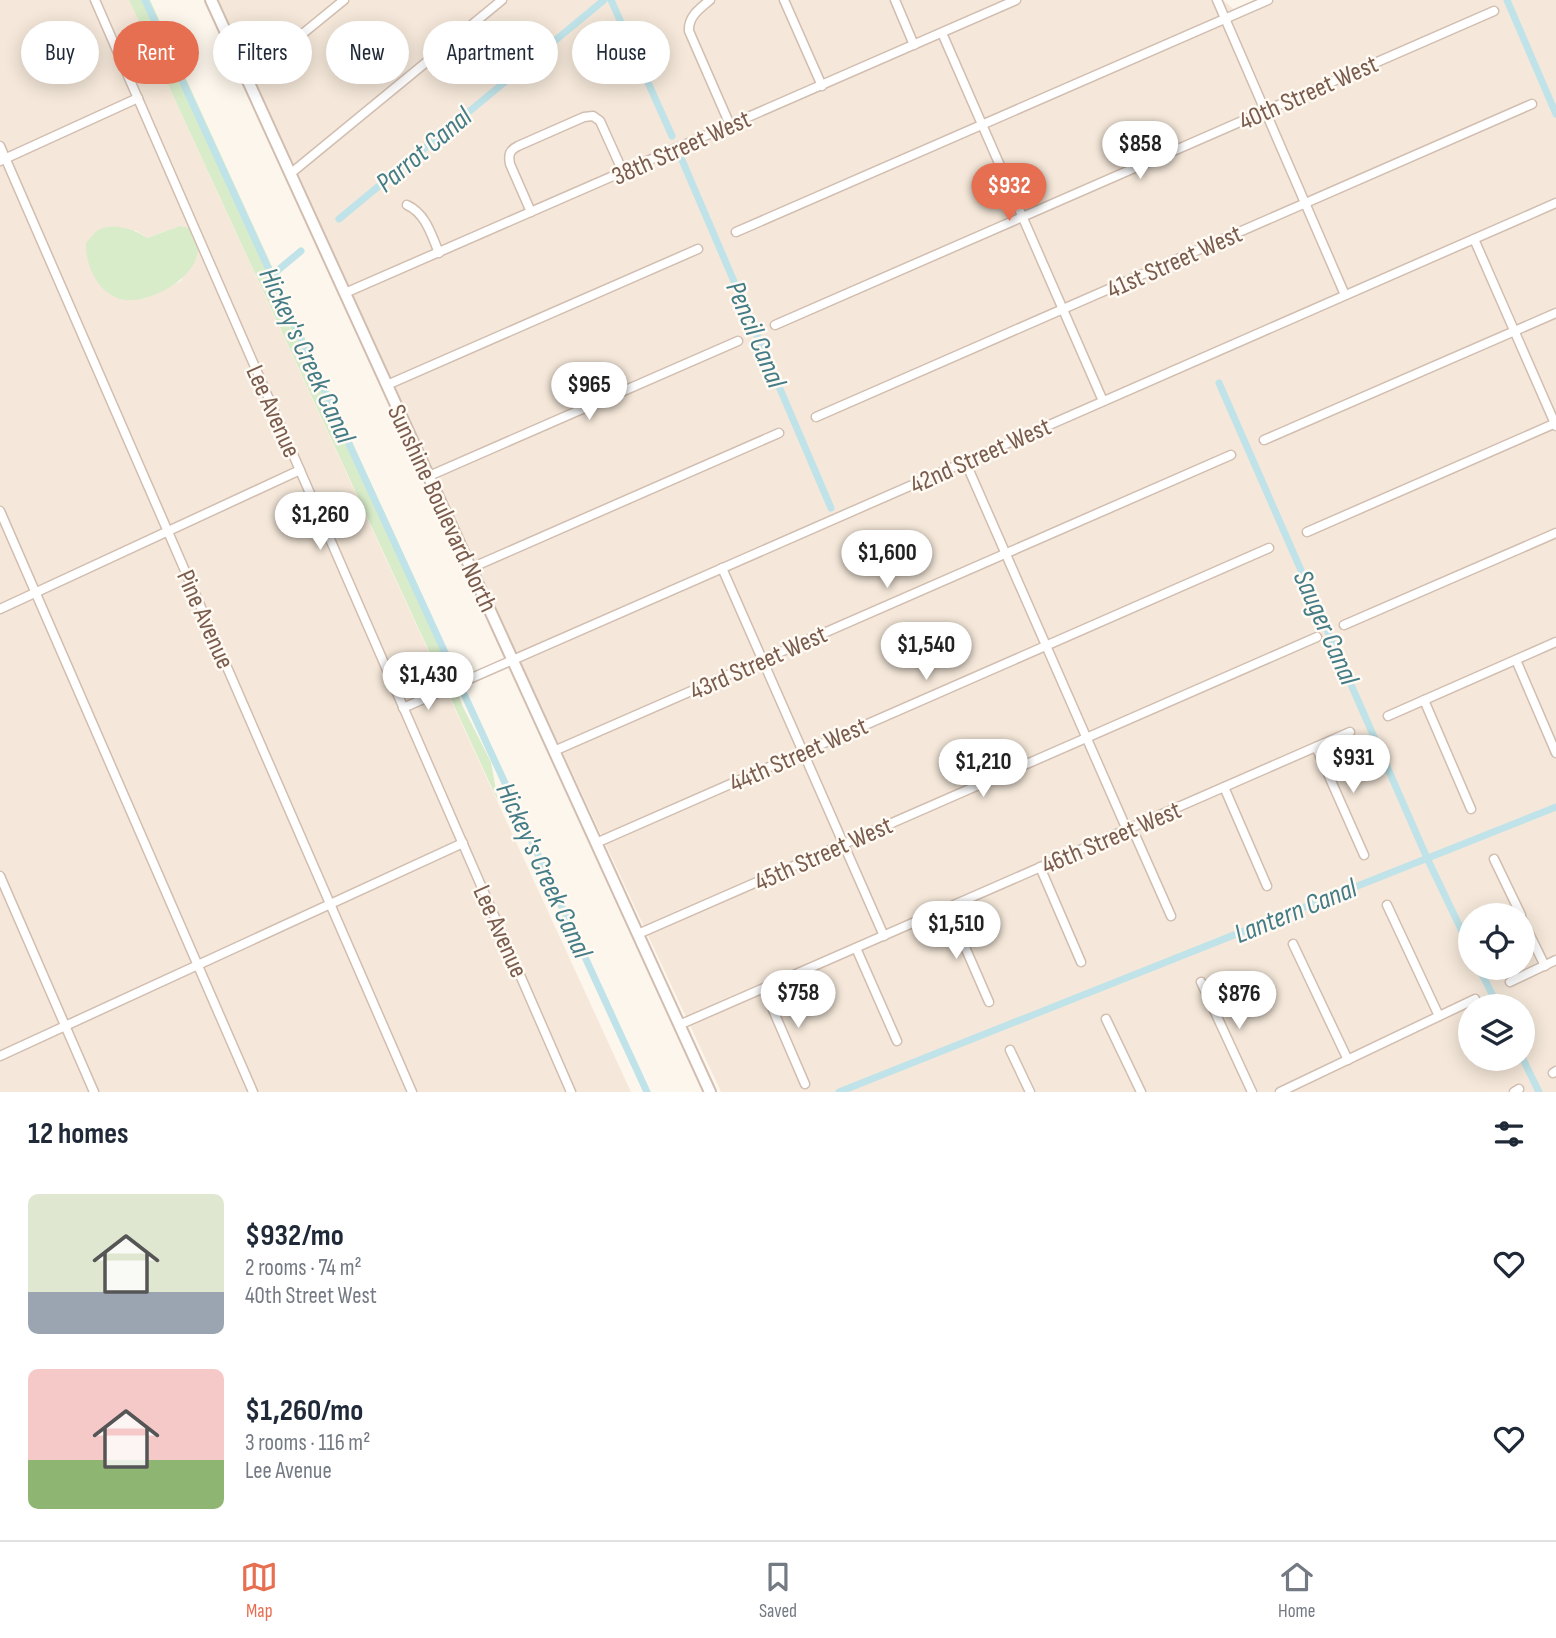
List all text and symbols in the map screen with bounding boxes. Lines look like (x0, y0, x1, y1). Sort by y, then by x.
chip: Buy (21, 21, 99, 84)
chip: Rent (113, 21, 199, 84)
chip: Filters (213, 21, 312, 84)
chip: New (326, 21, 409, 84)
chip: Apartment (423, 21, 558, 84)
chip: House (572, 21, 670, 84)
street label: 40th Street West (1234, 49, 1383, 138)
water label: Parrot Canal (369, 100, 479, 200)
street label: 38th Street West (607, 104, 756, 193)
pin: $858 (1099, 122, 1181, 181)
text: $858 (1118, 130, 1162, 158)
pin: $932 (968, 164, 1050, 223)
text: $932 (987, 172, 1031, 200)
street label: 41st Street West (1102, 219, 1247, 306)
water label: Hickey's Creek Canal (252, 263, 362, 449)
water label: Pencil Canal (718, 276, 793, 394)
street label: Lee Avenue (239, 361, 307, 463)
pin: $965 (548, 362, 630, 422)
text: $965 (567, 371, 611, 399)
street label: Sunshine Boulevard North (380, 400, 503, 617)
street label: 42nd Street West (905, 411, 1056, 501)
pin: $1,260 (263, 492, 377, 552)
text: $1,260 (291, 501, 349, 529)
pin: $1,600 (830, 530, 944, 590)
text: $1,600 (857, 539, 917, 567)
street label: Pine Avenue (169, 565, 240, 674)
water label: Sauger Canal (1286, 565, 1366, 691)
street label: 43rd Street West (685, 619, 832, 707)
pin: $1,540 (869, 622, 983, 682)
text: $1,540 (897, 631, 955, 659)
pin: $1,430 (371, 652, 485, 712)
text: $1,430 (399, 661, 457, 689)
street label: 44th Street West (725, 711, 873, 800)
pin: $931 (1312, 736, 1394, 795)
pin: $1,210 (926, 740, 1040, 799)
text: $931 (1332, 744, 1374, 772)
text: $1,210 (955, 748, 1011, 776)
water label: Hickey's Creek Canal (489, 778, 599, 964)
street label: 46th Street West (1037, 795, 1186, 882)
street label: 45th Street West (750, 810, 897, 899)
water label: Lantern Canal (1230, 872, 1362, 951)
street label: Lee Avenue (466, 881, 534, 983)
pin: $1,510 (899, 902, 1013, 961)
map controls (1458, 903, 1535, 1071)
button: locate (1458, 903, 1535, 980)
text: $1,510 (928, 910, 984, 938)
pin: $758 (757, 970, 839, 1030)
pin: $876 (1198, 972, 1280, 1031)
text: $758 (777, 979, 819, 1007)
text: $876 (1217, 980, 1261, 1008)
button: layers (1458, 994, 1535, 1071)
icon: filters (1490, 1115, 1528, 1153)
text: 12 homes (28, 1116, 129, 1152)
text: $932/mo (245, 1218, 344, 1254)
icon: home (84, 1222, 168, 1306)
icon: heart (1490, 1245, 1528, 1283)
text: 2 rooms · 74 m² (245, 1254, 362, 1282)
text: 40th Street West (245, 1282, 377, 1310)
text: $1,260/mo (245, 1393, 363, 1429)
icon: home (84, 1397, 168, 1481)
icon: heart (1490, 1420, 1528, 1458)
text: 3 rooms · 116 m² (245, 1429, 370, 1457)
text: Lee Avenue (245, 1457, 332, 1485)
tab: Map (240, 1558, 278, 1623)
tab: Saved (759, 1558, 797, 1623)
tab: Home (1278, 1558, 1316, 1623)

